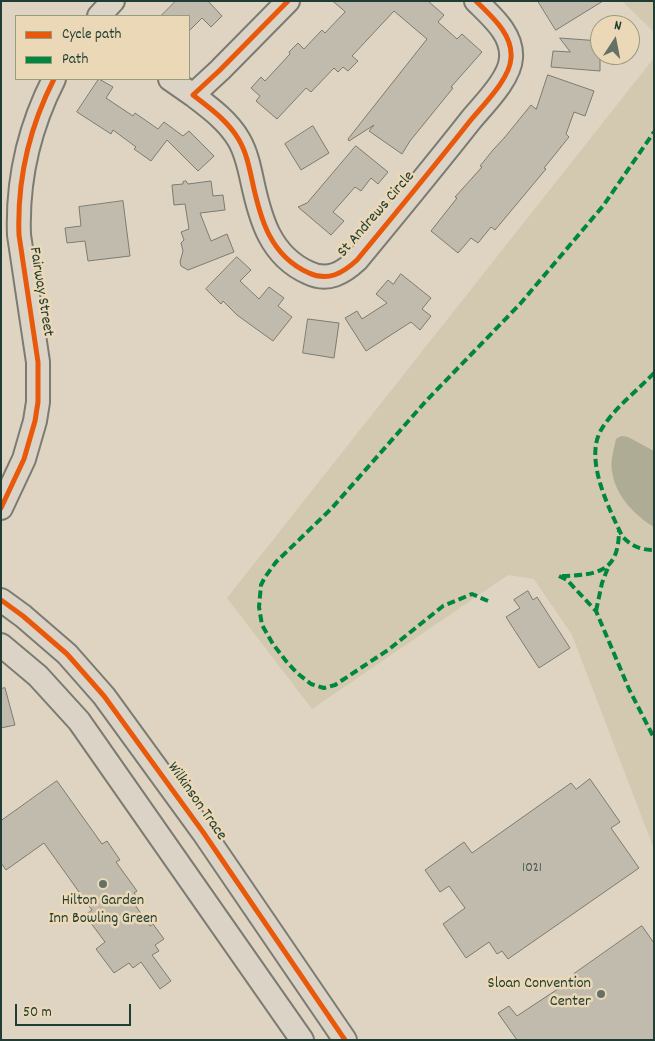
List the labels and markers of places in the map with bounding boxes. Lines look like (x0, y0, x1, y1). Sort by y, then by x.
marker: Hilton Garden Inn Bowling Green (97, 878, 109, 890)
place label: Hilton Garden Inn Bowling Green (49, 892, 157, 930)
place label: Sloan Convention Center (488, 975, 591, 1013)
marker: Sloan Convention Center (595, 988, 607, 1000)

